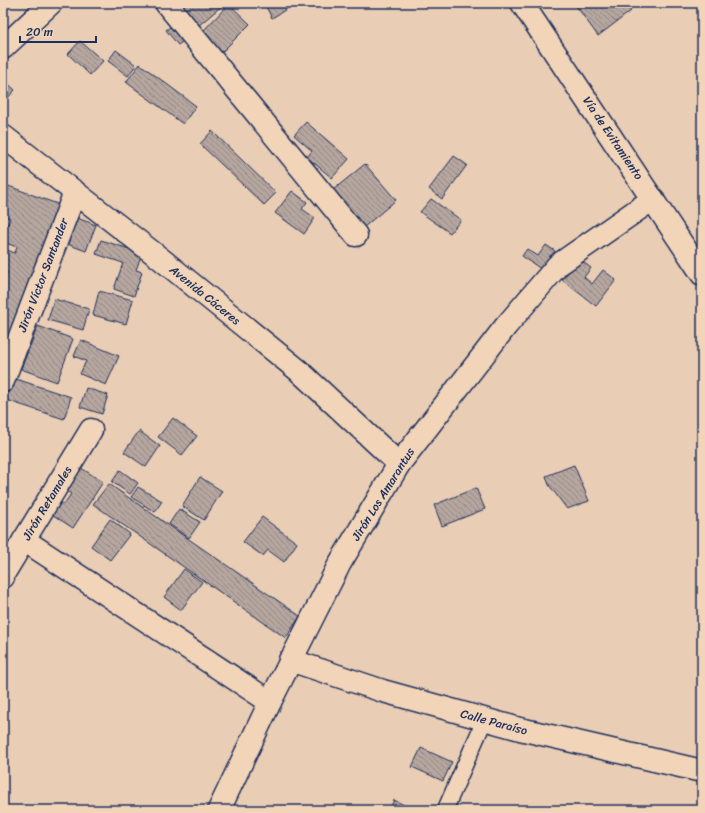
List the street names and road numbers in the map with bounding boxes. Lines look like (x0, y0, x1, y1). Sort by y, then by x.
street label: Vía de Evitamiento (577, 92, 649, 184)
street label: Jirón Víctor Santander (11, 214, 75, 336)
street label: Avenida Cáceres (164, 259, 246, 331)
street label: Jirón Los Amarantus (345, 442, 421, 546)
street label: Jirón Retamales (16, 461, 78, 545)
street label: Calle Paraíso (458, 702, 530, 742)

